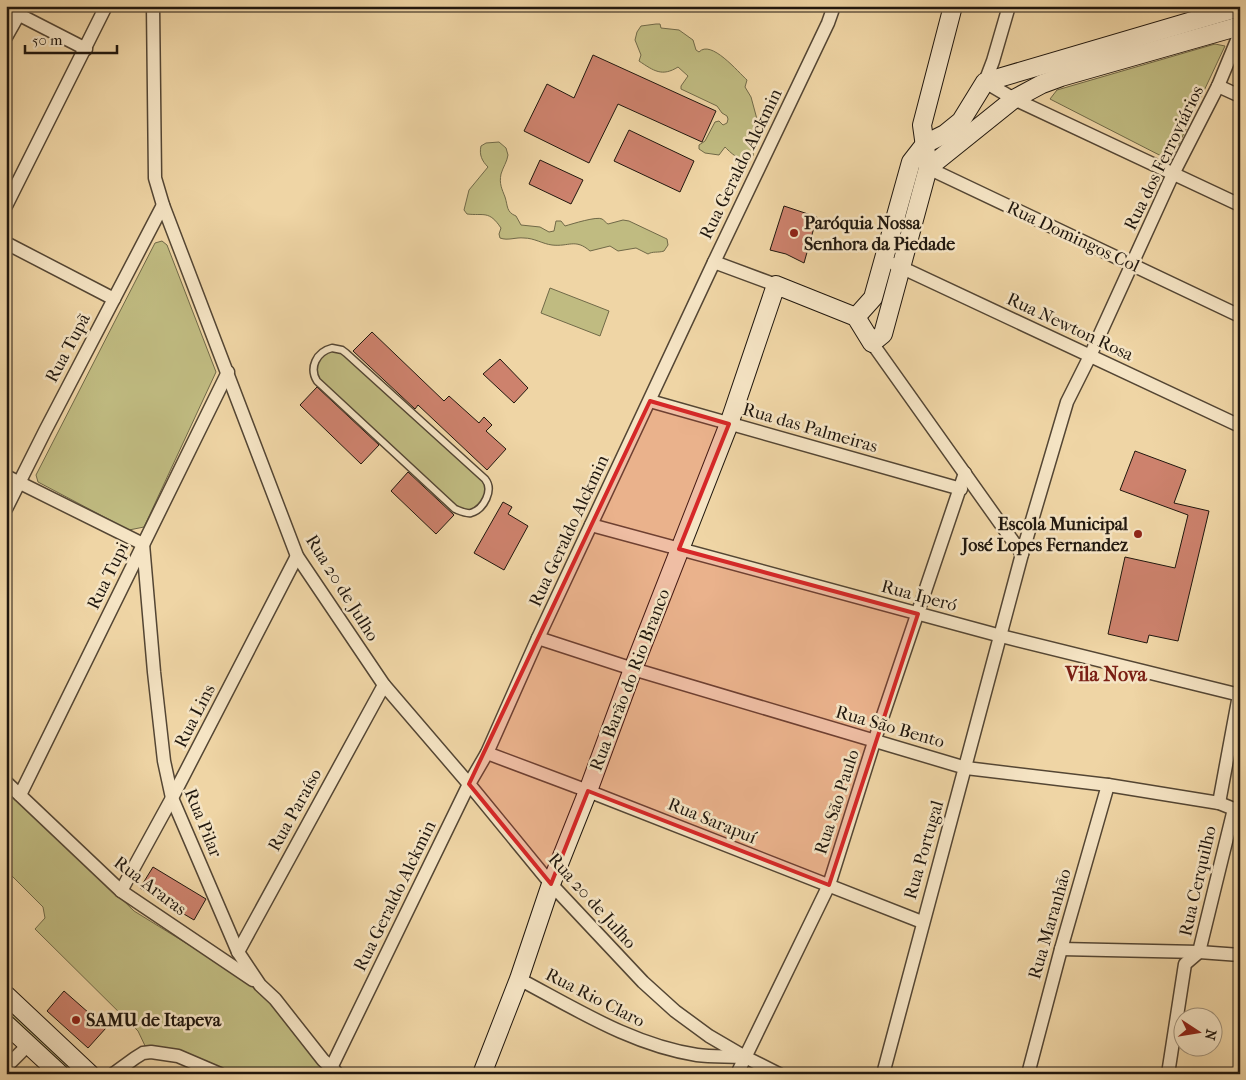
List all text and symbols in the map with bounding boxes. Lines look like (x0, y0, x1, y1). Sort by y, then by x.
scale bar (25, 22, 118, 54)
text: 50 m (32, 31, 63, 49)
street label: Rua dos Ferroviários (1120, 82, 1208, 234)
street label: Rua Geraldo Alckmin (695, 85, 787, 243)
street label: Rua Domingos Col (1003, 197, 1143, 277)
place label: Paróquia Nossa Senhora da Piedade (804, 213, 955, 255)
marker: Paróquia Nossa Senhora da Piedade (788, 227, 800, 239)
street label: Rua Newton Rosa (1003, 288, 1137, 366)
street label: Rua Tupã (41, 309, 95, 386)
street label: Rua das Palmeiras (740, 399, 880, 457)
street label: Rua Geraldo Alckmin (525, 451, 614, 610)
place label: Escola Municipal José Lopes Fernandez (960, 514, 1129, 556)
marker: Escola Municipal José Lopes Fernandez (1132, 528, 1144, 540)
street label: Rua 20 de Julho (301, 531, 383, 645)
street label: Rua Tupi (83, 538, 134, 613)
street label: Rua Iperó (879, 576, 959, 616)
street label: Rua Barão do Rio Branco (586, 586, 674, 774)
district label: Vila Nova (1064, 663, 1148, 686)
street label: Rua Lins (170, 680, 220, 751)
street label: Rua São Bento (833, 701, 947, 753)
street label: Rua São Paulo (810, 747, 864, 857)
street label: Rua Paraíso (264, 765, 326, 855)
street label: Rua Pilar (180, 786, 226, 861)
street label: Rua Sarapuí (665, 794, 760, 849)
street label: Rua Portugal (900, 798, 948, 902)
street label: Rua Geraldo Alckmin (349, 817, 441, 975)
street label: Rua Cerquilho (1175, 824, 1221, 938)
street label: Rua 20 de Julho (544, 849, 640, 953)
street label: Rua Araras (110, 852, 191, 920)
street label: Rua Maranhão (1024, 866, 1076, 982)
street label: Rua Rio Claro (542, 964, 648, 1032)
north arrow (1174, 1008, 1224, 1058)
place label: SAMU de Itapeva (86, 1010, 222, 1031)
marker: SAMU de Itapeva (70, 1014, 82, 1026)
text: N (1201, 1028, 1220, 1042)

